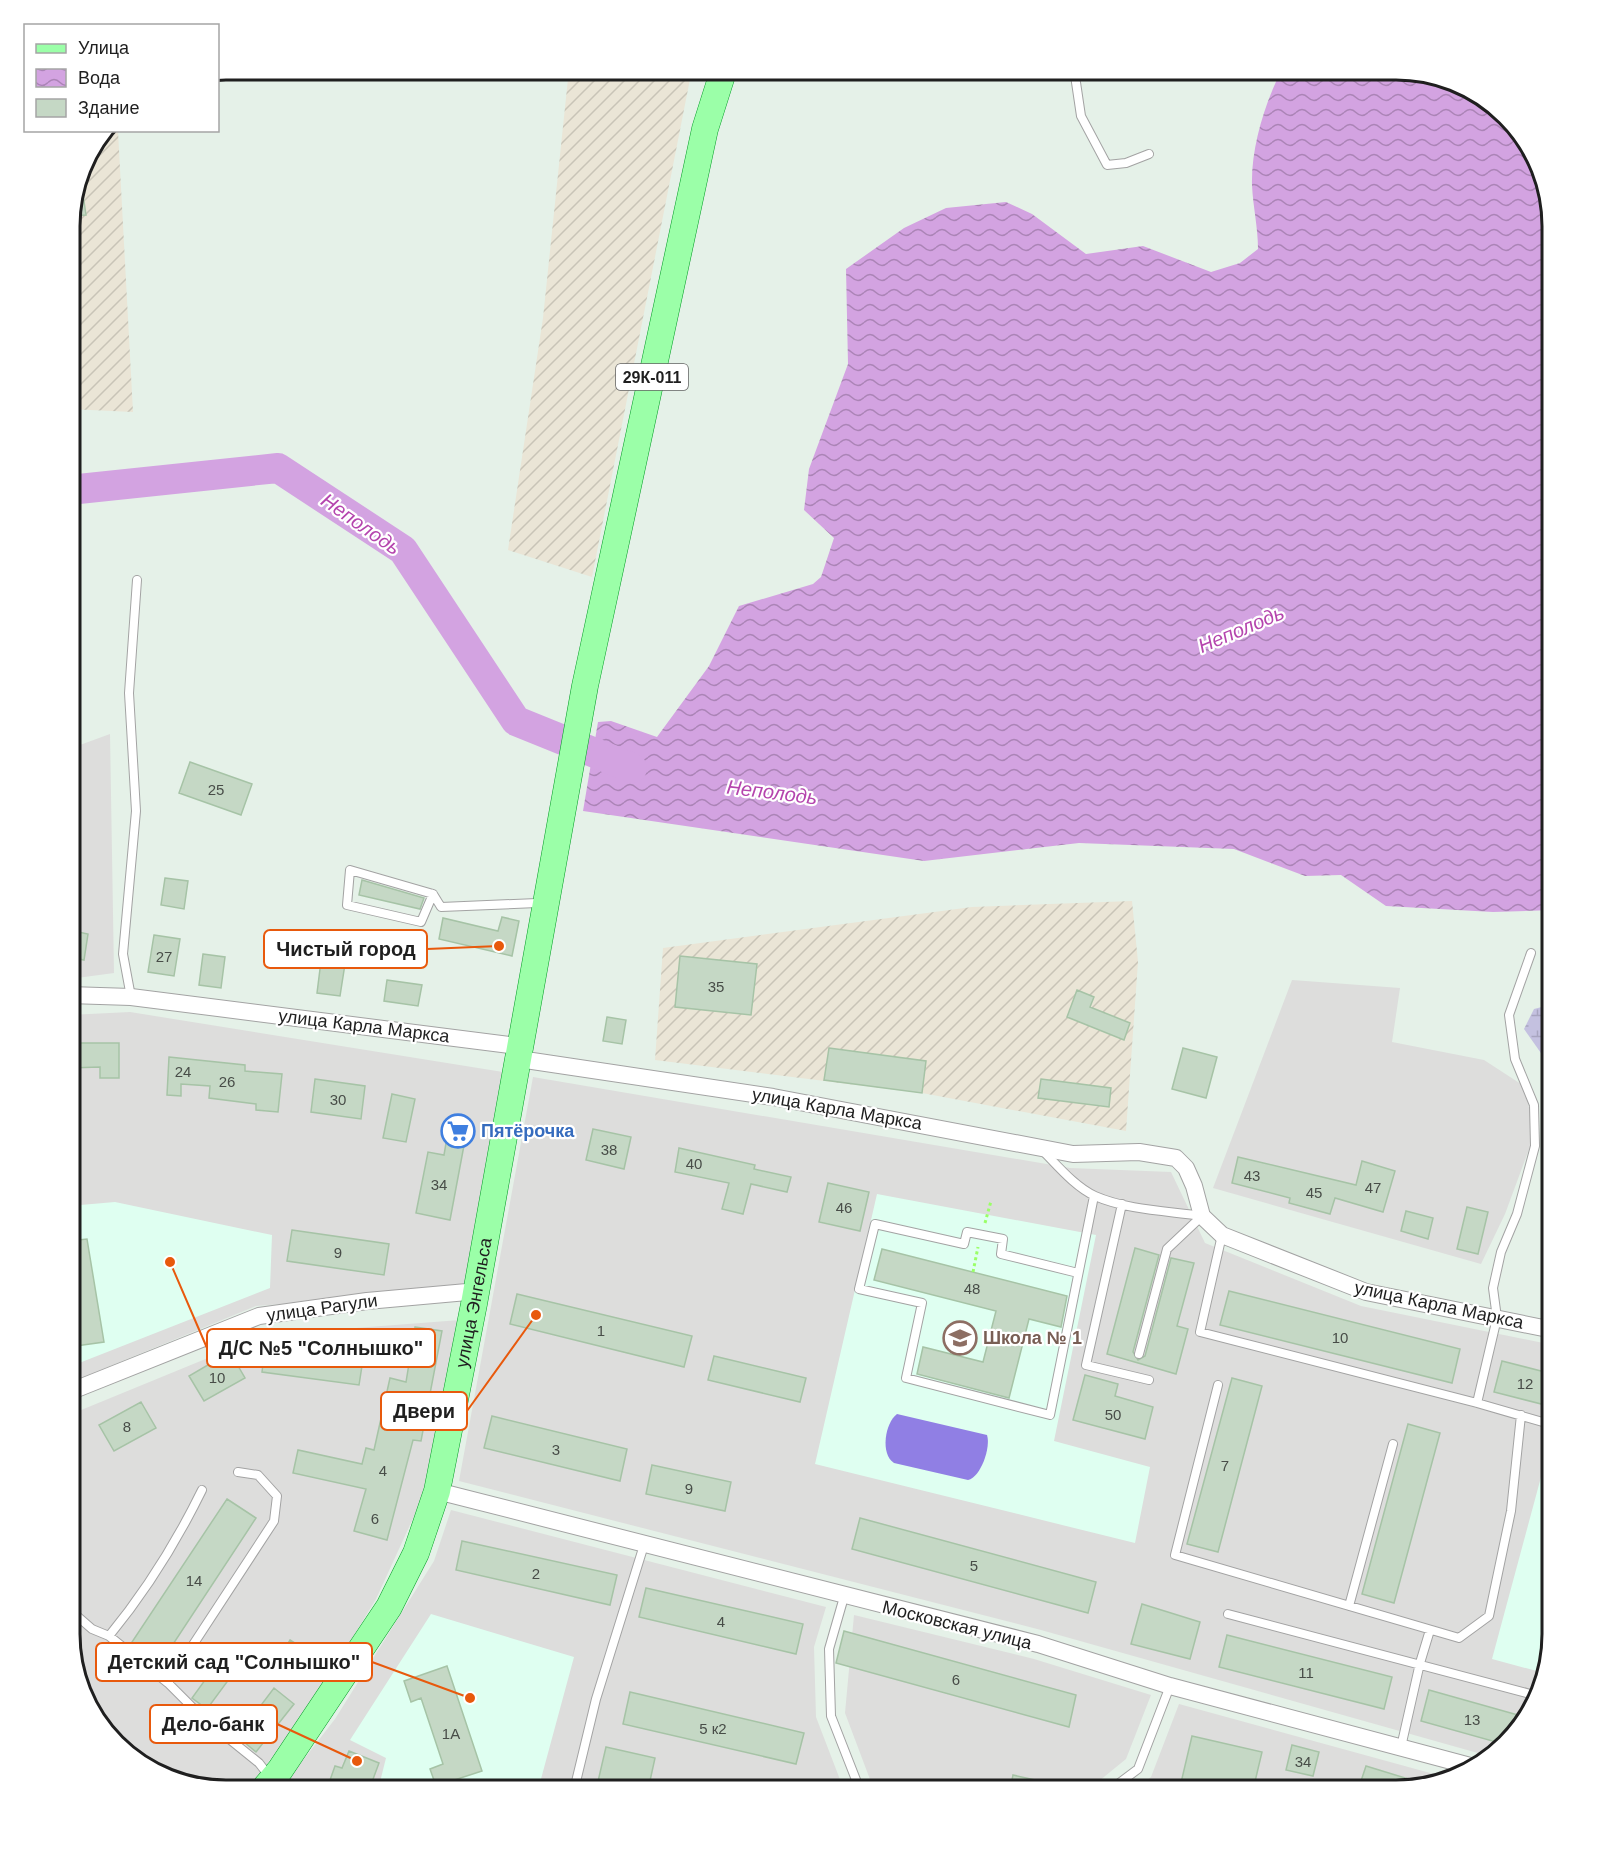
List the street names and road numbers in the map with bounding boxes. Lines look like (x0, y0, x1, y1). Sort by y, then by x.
road number: 29К-011 (616, 364, 688, 390)
street label: улица Карла Маркса (277, 1006, 452, 1047)
street label: улица Карла Маркса (750, 1084, 924, 1134)
street label: улица Энгельса (452, 1235, 496, 1369)
street label: улица Карла Маркса (1353, 1277, 1526, 1333)
street label: улица Рагули (265, 1290, 379, 1326)
street label: Московская улица (880, 1597, 1035, 1653)

